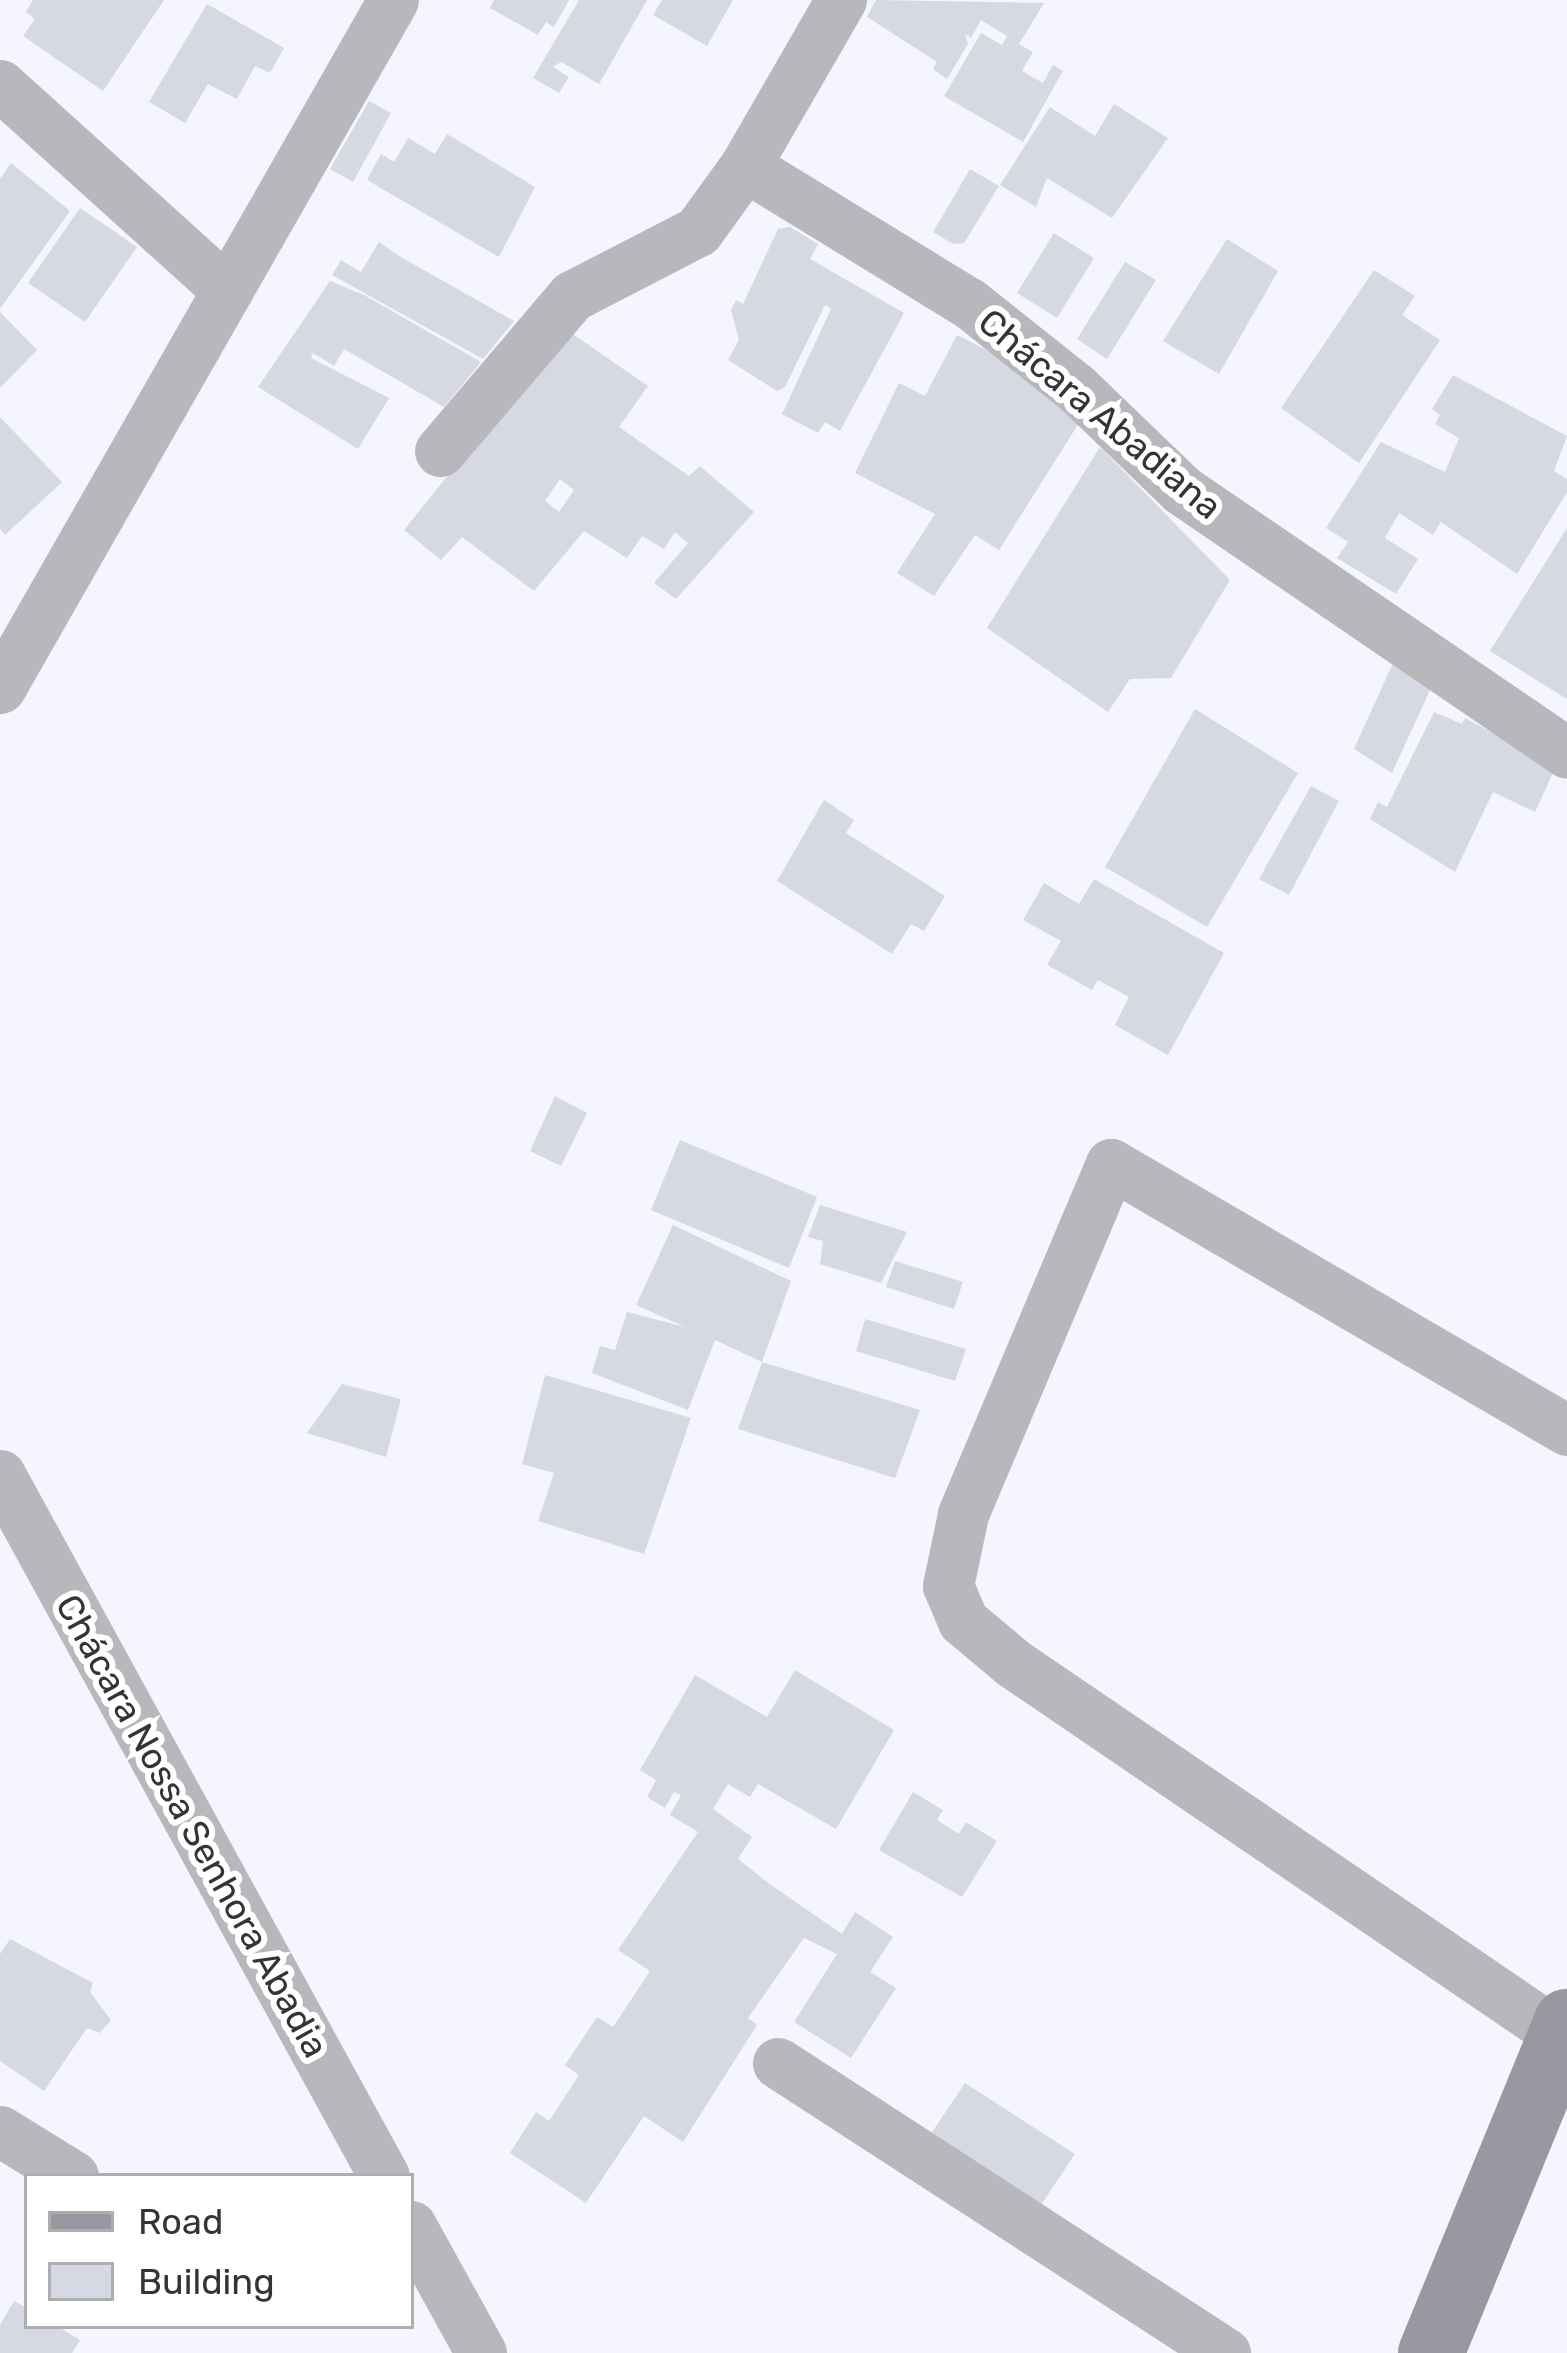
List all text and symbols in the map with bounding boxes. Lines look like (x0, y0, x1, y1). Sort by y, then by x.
street label: Chácara Abadiana (969, 300, 1231, 528)
street label: Chácara Nossa Senhora Abadia (46, 1587, 338, 2065)
legend (24, 2173, 414, 2329)
text: Road (138, 2200, 223, 2243)
text: Building (138, 2260, 275, 2303)

